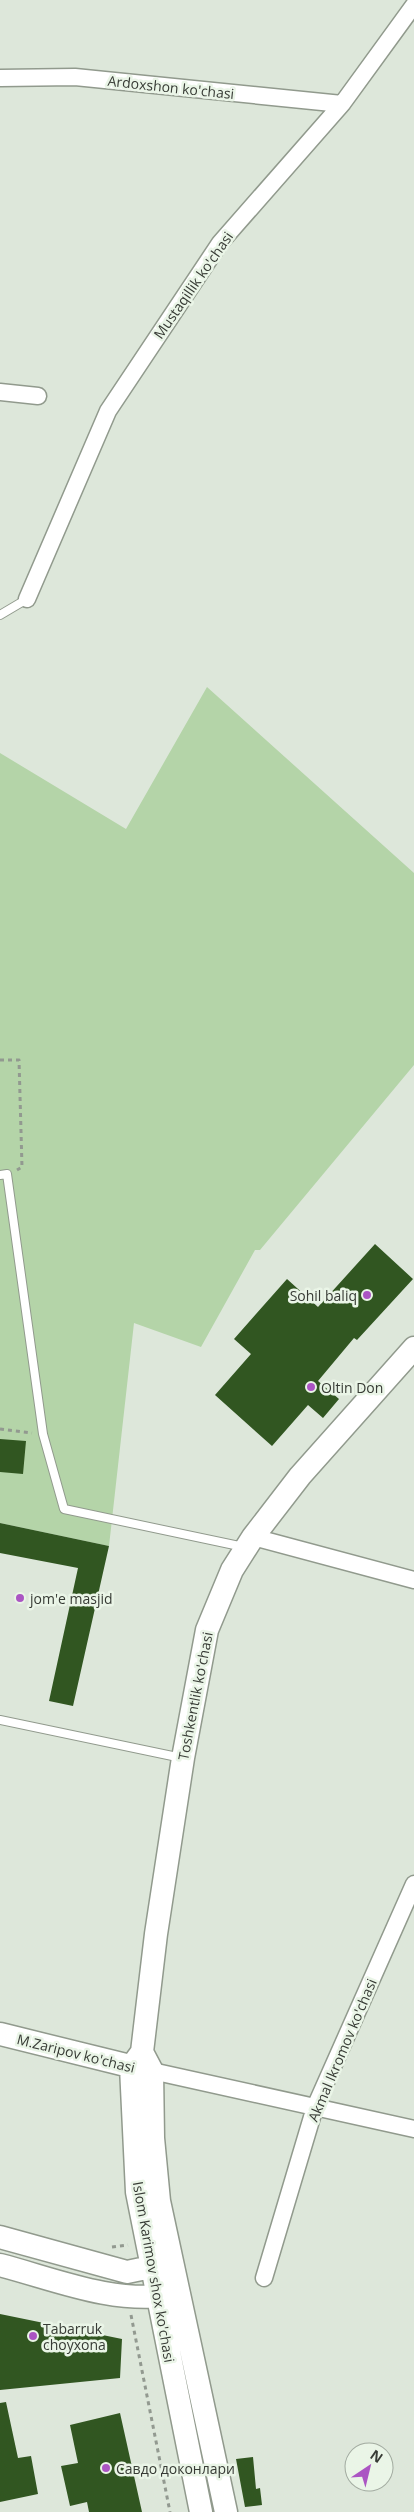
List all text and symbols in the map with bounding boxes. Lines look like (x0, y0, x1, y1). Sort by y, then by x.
street label: Ardoxshon ko'chasi (107, 71, 235, 103)
street label: Mustaqillik ko'chasi (149, 228, 237, 342)
place label: Sohil baliq (290, 1286, 357, 1305)
marker: Sohil baliq (361, 1289, 373, 1301)
place label: Oltin Don (321, 1378, 383, 1397)
marker: Oltin Don (305, 1381, 317, 1393)
place label: jom'e masjid (29, 1589, 113, 1608)
marker: jom'e masjid (14, 1592, 26, 1604)
street label: Toshkentlik ko'chasi (173, 1630, 217, 1762)
street label: Akmal Ikromov ko'chasi (303, 1976, 381, 2124)
street label: M.Zaripov ko'chasi (15, 2029, 137, 2077)
street label: Islom Karimov shox ko'chasi (129, 2180, 179, 2364)
place label: Tabarruk choyxona (43, 2319, 106, 2354)
marker: Tabarruk choyxona (27, 2330, 39, 2342)
north arrow (344, 2442, 394, 2492)
text: N (367, 2445, 387, 2467)
place label: Cавдо доконлари (116, 2459, 235, 2478)
marker: Cавдо доконлари (100, 2462, 112, 2474)

